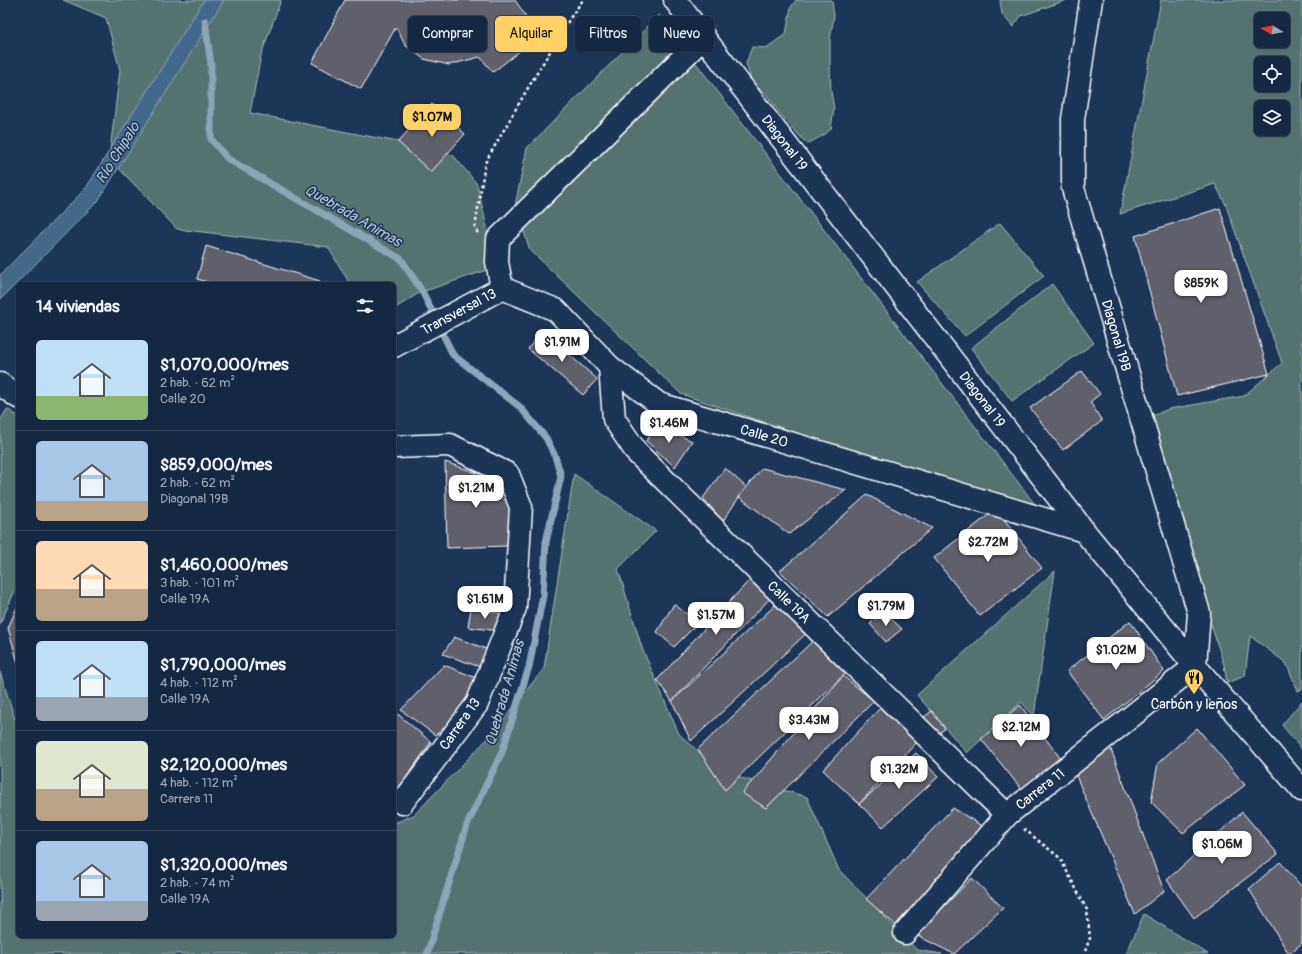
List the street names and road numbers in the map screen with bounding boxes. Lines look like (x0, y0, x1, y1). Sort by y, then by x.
street label: Diagonal 19 (758, 111, 812, 174)
street label: Transversal 13 (418, 284, 499, 339)
street label: Diagonal 19B (1098, 298, 1135, 373)
street label: Diagonal 19 (956, 368, 1009, 431)
street label: Calle 20 (738, 420, 790, 451)
street label: Calle 19A (764, 577, 814, 627)
street label: Carrera 13 (436, 695, 484, 753)
street label: Carrera 11 (1012, 764, 1068, 813)

